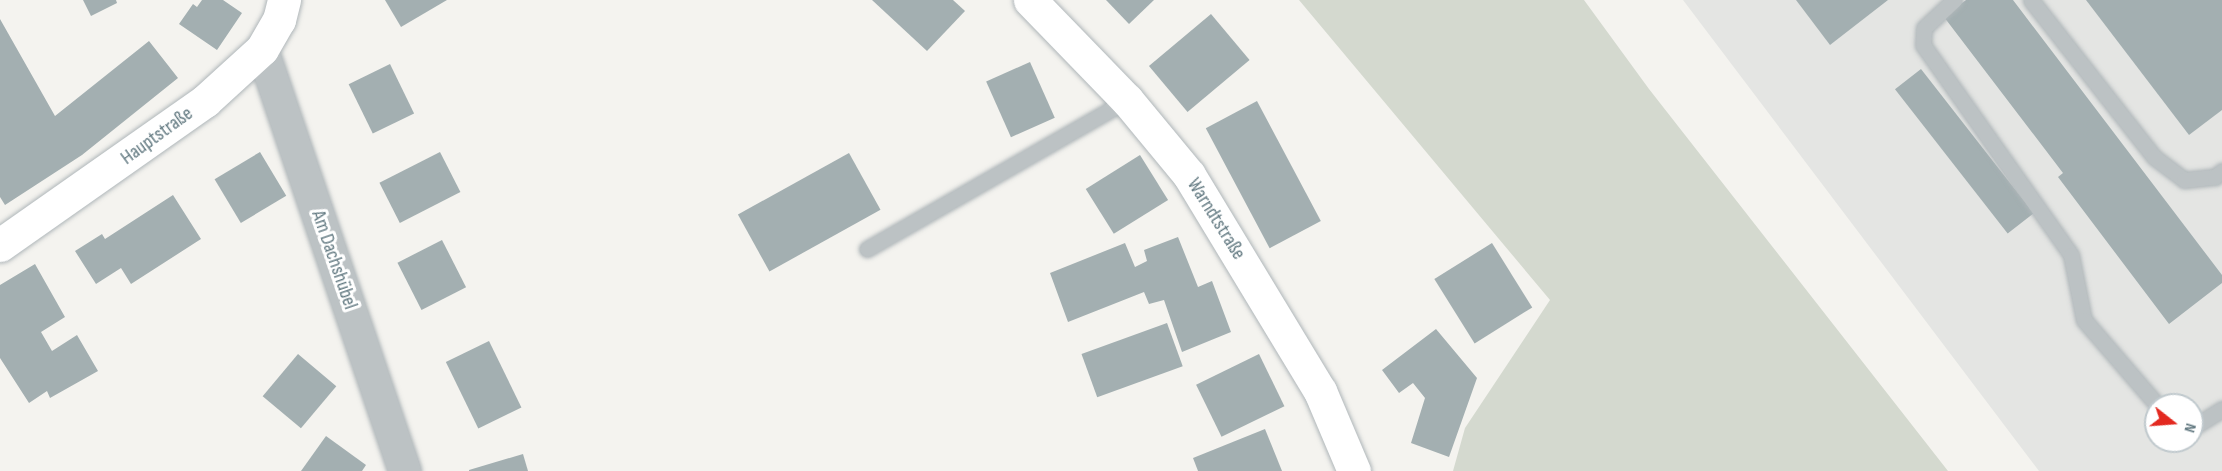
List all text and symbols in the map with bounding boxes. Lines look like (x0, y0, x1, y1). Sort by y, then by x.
street label: Hauptstraße (116, 102, 198, 170)
street label: Warndtstraße (1182, 174, 1250, 264)
street label: Am Dachshübel (306, 207, 362, 313)
north arrow (2144, 393, 2204, 453)
text: N (2179, 421, 2200, 435)

